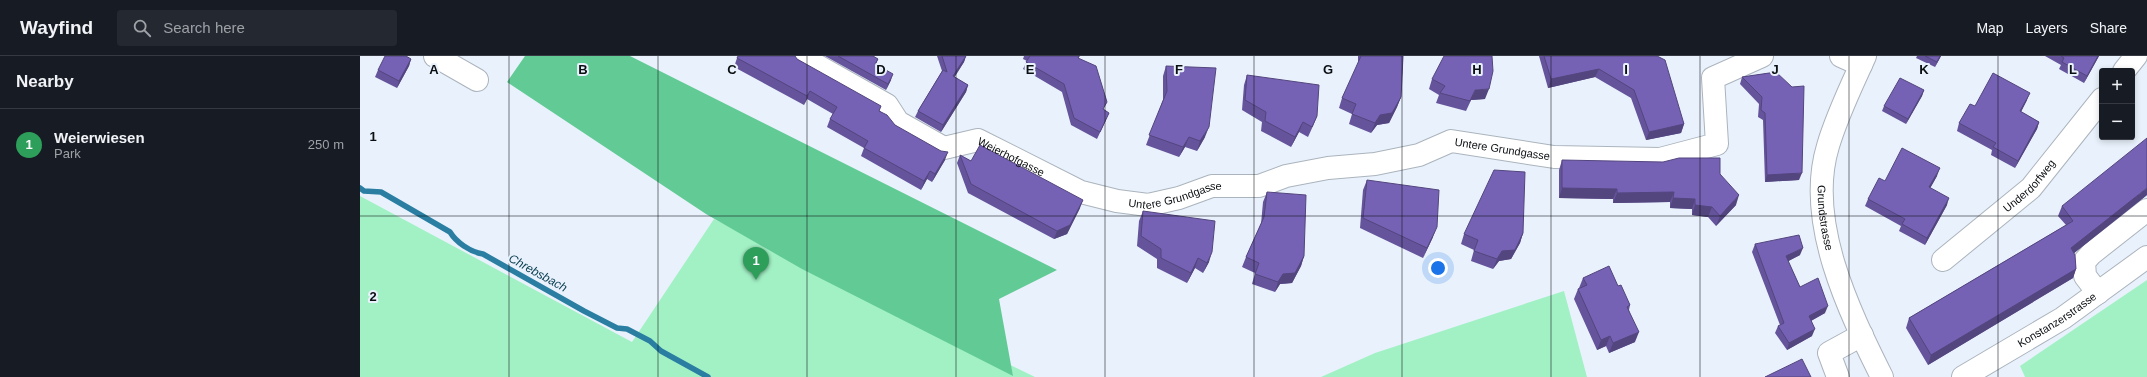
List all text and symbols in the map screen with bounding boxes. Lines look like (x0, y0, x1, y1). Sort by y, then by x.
search box (117, 10, 397, 46)
text: Wayfind (20, 17, 93, 38)
icon: search (131, 17, 153, 39)
text: Search here (163, 19, 245, 36)
text: Map (1976, 20, 2004, 36)
text: Layers (2026, 20, 2068, 36)
text: Share (2090, 20, 2127, 36)
text: A (429, 62, 439, 77)
text: B (578, 62, 588, 77)
text: C (727, 62, 737, 77)
text: D (876, 62, 886, 77)
text: E (1026, 62, 1035, 77)
text: F (1175, 62, 1183, 77)
text: G (1323, 62, 1333, 77)
text: H (1472, 62, 1482, 77)
text: I (1624, 62, 1628, 77)
text: J (1771, 62, 1779, 77)
text: K (1919, 62, 1929, 77)
text: L (2069, 62, 2077, 77)
map controls (2099, 68, 2135, 140)
button: + (2099, 68, 2135, 104)
text: Nearby (16, 72, 74, 91)
button: − (2099, 104, 2135, 140)
text: Weierwiesen (54, 129, 145, 146)
text: 1 (369, 129, 377, 144)
street label: Weierhofgasse (976, 135, 1047, 179)
street label: Untere Grundgasse (1454, 136, 1551, 162)
text: 1 (25, 137, 33, 152)
text: 250 m (308, 137, 344, 152)
text: Park (54, 146, 81, 161)
street label: Underdorfweg (2001, 157, 2057, 214)
street label: Untere Grundgasse (1128, 180, 1222, 211)
street label: Grundstrasse (1816, 185, 1836, 252)
pin: 1 (743, 247, 769, 280)
water label: Chrebsbach (506, 251, 570, 295)
your location (1428, 258, 1448, 278)
text: 2 (369, 289, 377, 304)
street label: Konstanzerstrasse (2015, 290, 2098, 349)

